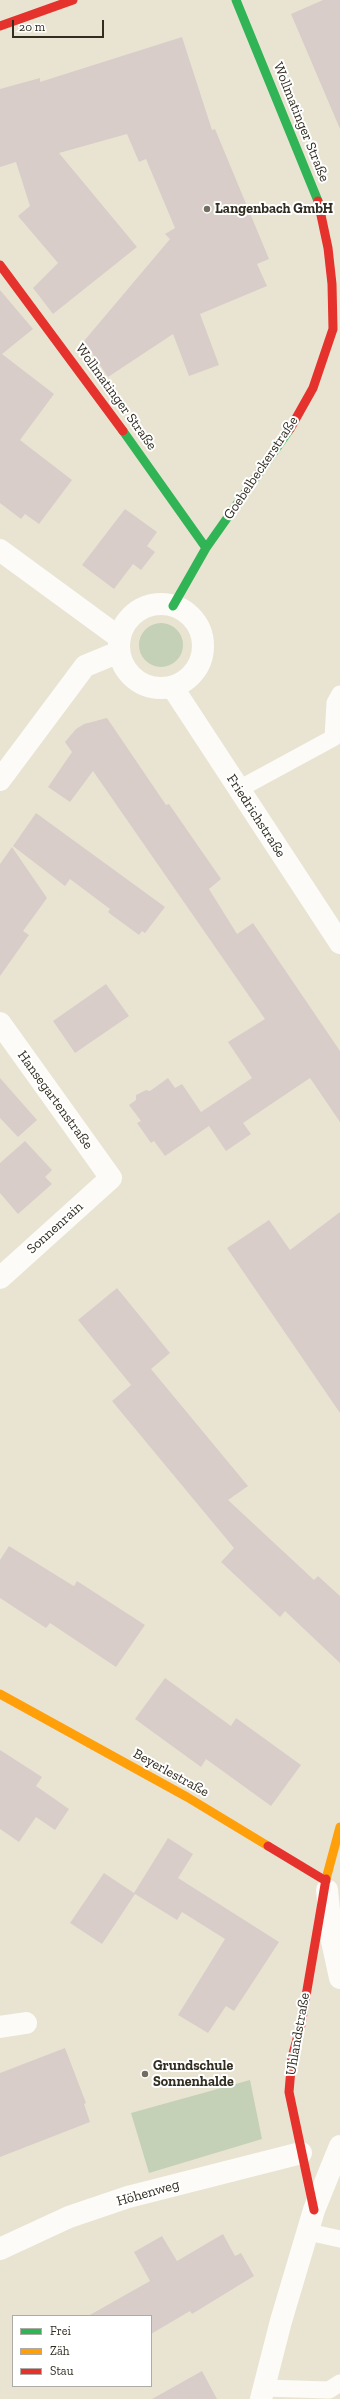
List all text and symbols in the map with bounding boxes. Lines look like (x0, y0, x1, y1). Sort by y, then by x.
scale bar (14, 12, 106, 38)
text: 20 m (19, 20, 45, 34)
street label: Wollmatinger Straße (269, 60, 333, 184)
place label: Langenbach GmbH (215, 201, 333, 217)
marker: Langenbach GmbH (202, 204, 212, 214)
street label: Wollmatinger Straße (72, 341, 160, 453)
street label: Goebelbeckerstraße (220, 413, 302, 523)
street label: Friedrichstraße (223, 771, 289, 861)
street label: Hansegartenstraße (14, 1047, 96, 1153)
street label: Sonnenrain (23, 1198, 87, 1258)
street label: Beyerlestraße (130, 1745, 212, 1801)
street label: Uhlandstraße (282, 1991, 314, 2077)
place label: Grundschule Sonnenhalde (153, 2058, 234, 2090)
marker: Grundschule Sonnenhalde (140, 2069, 150, 2079)
street label: Höhenweg (115, 2176, 181, 2210)
legend (12, 2315, 152, 2387)
text: Frei (50, 2324, 71, 2338)
text: Zäh (50, 2344, 69, 2358)
text: Stau (50, 2364, 73, 2378)

